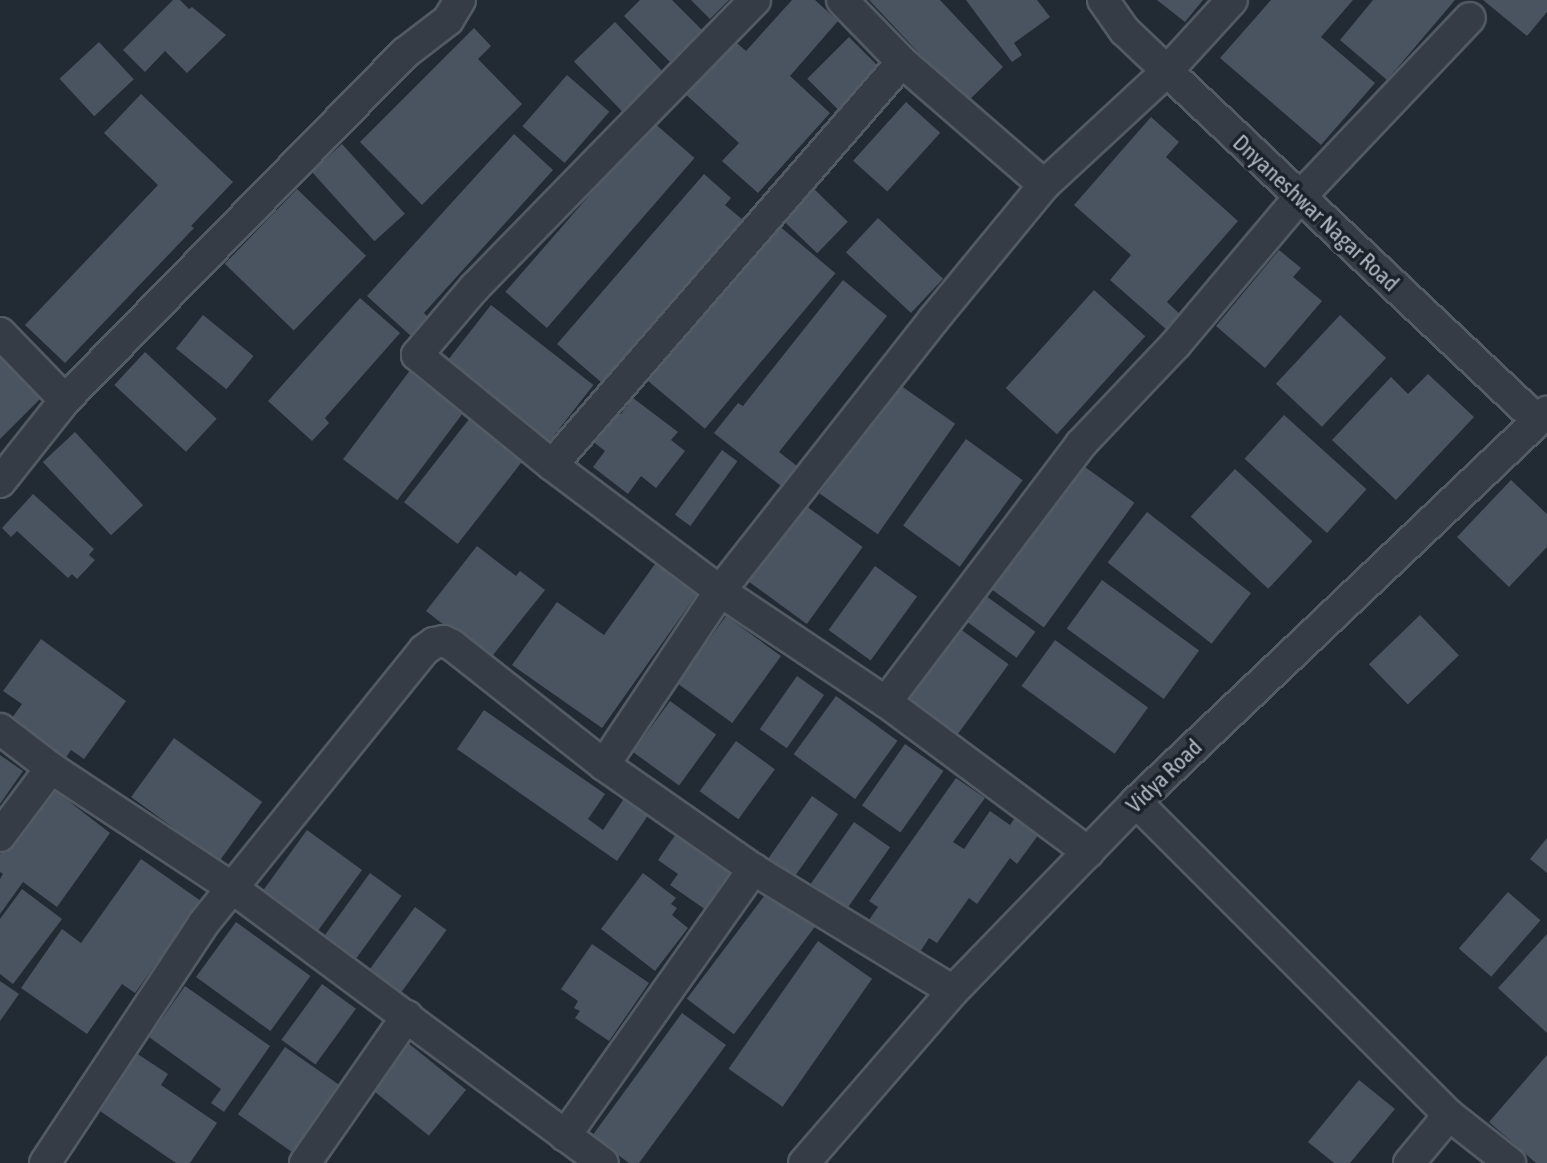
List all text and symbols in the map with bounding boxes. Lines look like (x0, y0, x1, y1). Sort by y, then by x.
street label: Dnyaneshwar Nagar Road (1227, 129, 1405, 297)
street label: Vidya Road (1120, 733, 1208, 819)

